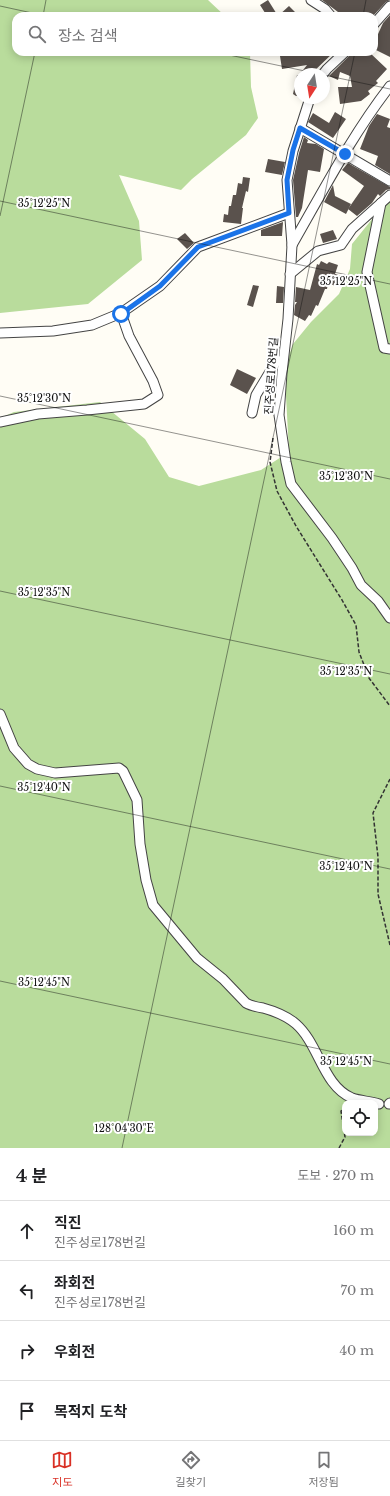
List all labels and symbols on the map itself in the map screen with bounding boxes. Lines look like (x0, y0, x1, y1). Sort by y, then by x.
north arrow (294, 68, 330, 104)
route end (336, 145, 354, 163)
text: 35°12'25"N (18, 197, 70, 210)
text: 35°12'25"N (320, 275, 372, 288)
route start (112, 305, 130, 323)
street label: 진주성로178번길 (261, 337, 281, 415)
text: 35°12'30"N (17, 392, 71, 405)
text: 35°12'30"N (319, 470, 373, 483)
text: 35°12'35"N (18, 586, 70, 599)
text: 35°12'35"N (320, 665, 372, 678)
text: 35°12'40"N (17, 781, 71, 794)
text: 35°12'40"N (319, 860, 373, 873)
text: 35°12'45"N (18, 976, 70, 989)
text: 35°12'45"N (320, 1055, 372, 1068)
text: 128°04'30"E (94, 1122, 154, 1135)

